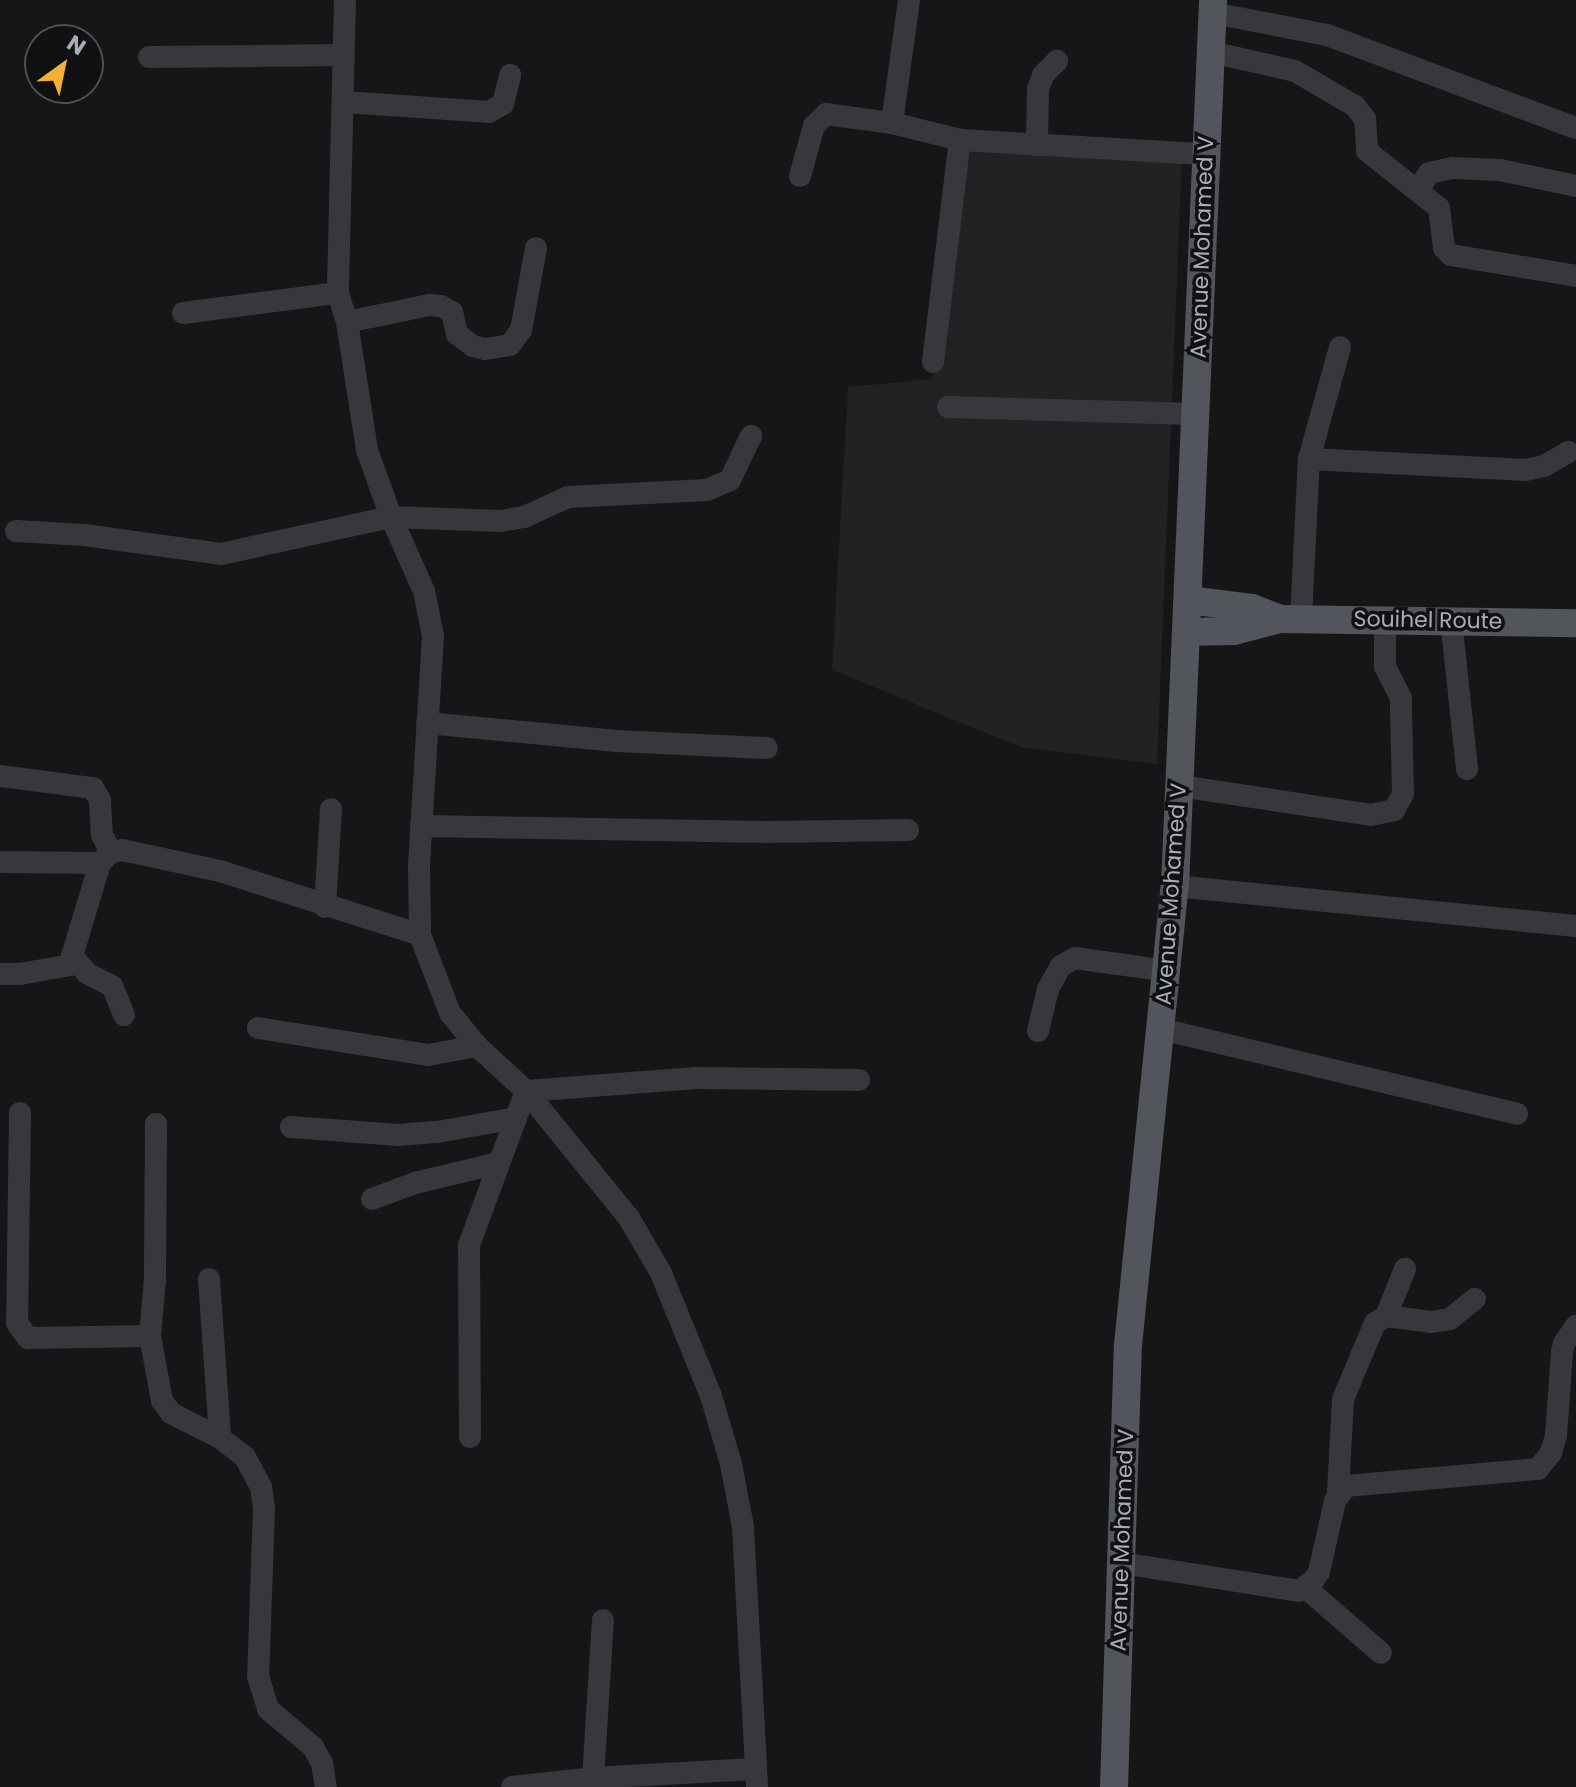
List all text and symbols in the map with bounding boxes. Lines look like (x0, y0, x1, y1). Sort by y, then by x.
north arrow (24, 24, 104, 104)
text: N (61, 28, 92, 63)
street label: Avenue Mohamed V (1185, 135, 1219, 359)
street label: Souihel Route (1353, 606, 1503, 634)
street label: Avenue Mohamed V (1150, 782, 1192, 1006)
street label: Avenue Mohamed V (1105, 1428, 1139, 1652)

